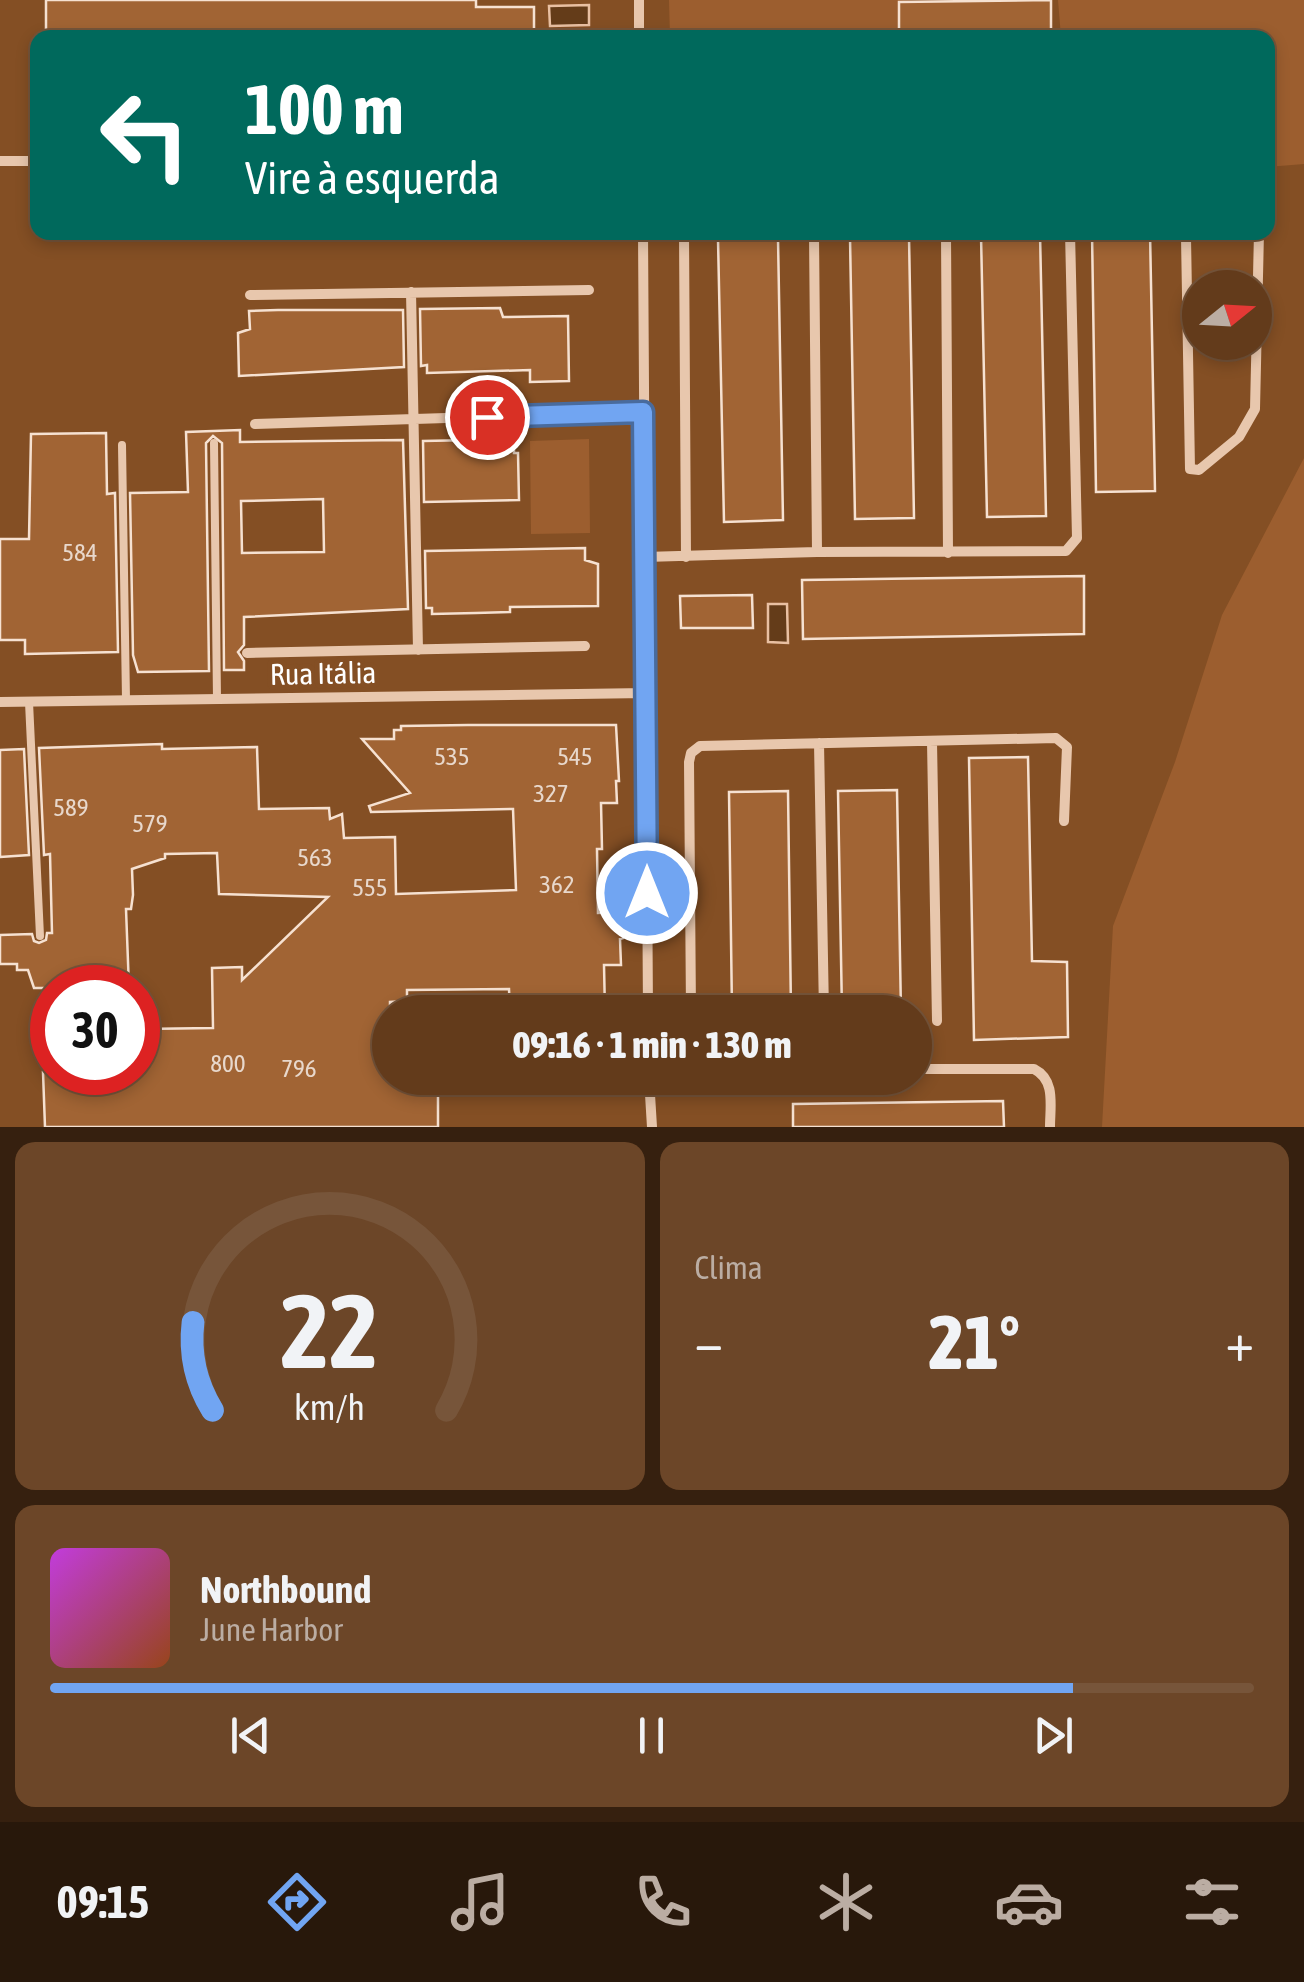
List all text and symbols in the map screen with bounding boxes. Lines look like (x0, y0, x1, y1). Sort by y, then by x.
text: 100 m (245, 69, 404, 149)
icon: left (80, 70, 210, 200)
text: Vire à esquerda (245, 152, 500, 204)
north arrow (1182, 270, 1272, 360)
map controls (1182, 270, 1272, 360)
pin (445, 375, 530, 460)
icon: arrive (460, 390, 515, 445)
house number: 584 (62, 538, 98, 566)
street label: Rua Itália (269, 655, 377, 691)
house number: 535 (434, 742, 470, 770)
house number: 545 (557, 742, 593, 770)
house number: 327 (533, 779, 569, 807)
house number: 589 (53, 793, 89, 821)
house number: 579 (132, 809, 168, 837)
position arrow (595, 841, 699, 945)
house number: 563 (297, 843, 333, 871)
house number: 362 (539, 870, 575, 898)
house number: 555 (352, 873, 388, 901)
speed limit sign: 30 (30, 965, 160, 1095)
text: 09:16 · 1 min · 130 m (512, 1023, 792, 1066)
house number: 800 (210, 1049, 246, 1077)
house number: 796 (281, 1054, 317, 1082)
text: Clima (695, 1249, 763, 1286)
text: 22 (281, 1271, 379, 1390)
text: 21° (929, 1299, 1020, 1385)
text: − (695, 1310, 723, 1373)
text: + (1225, 1310, 1254, 1373)
text: km/h (294, 1387, 365, 1428)
text: Northbound (200, 1568, 371, 1611)
text: June Harbor (200, 1611, 343, 1648)
icon: previous (223, 1708, 278, 1763)
icon: pause (624, 1708, 679, 1763)
icon: next (1026, 1708, 1081, 1763)
icon: directions (262, 1867, 332, 1937)
icon: music (445, 1867, 515, 1937)
icon: phone (628, 1867, 698, 1937)
icon: climate (811, 1867, 881, 1937)
icon: car (994, 1867, 1064, 1937)
icon: filters (1177, 1867, 1247, 1937)
text: 09:15 (57, 1876, 149, 1928)

